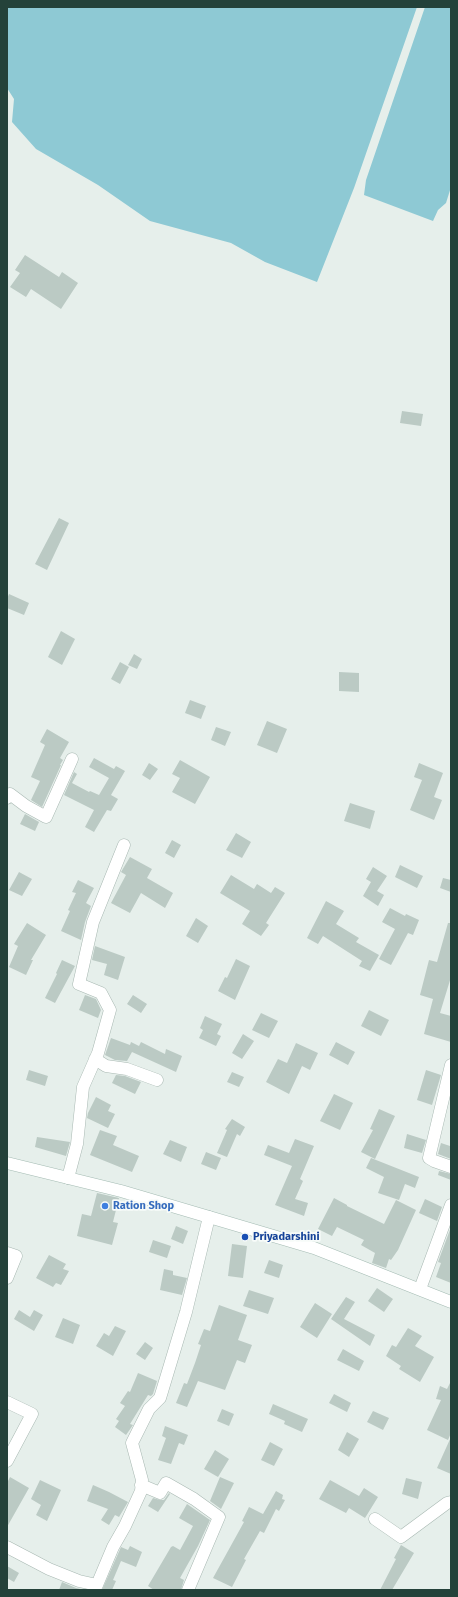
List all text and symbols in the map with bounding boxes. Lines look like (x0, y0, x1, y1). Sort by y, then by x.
place label: Ration Shop (113, 1199, 174, 1213)
marker: Ration Shop (100, 1201, 110, 1211)
place label: Priyadarshini (253, 1230, 319, 1244)
marker: Priyadarshini (240, 1232, 250, 1242)

